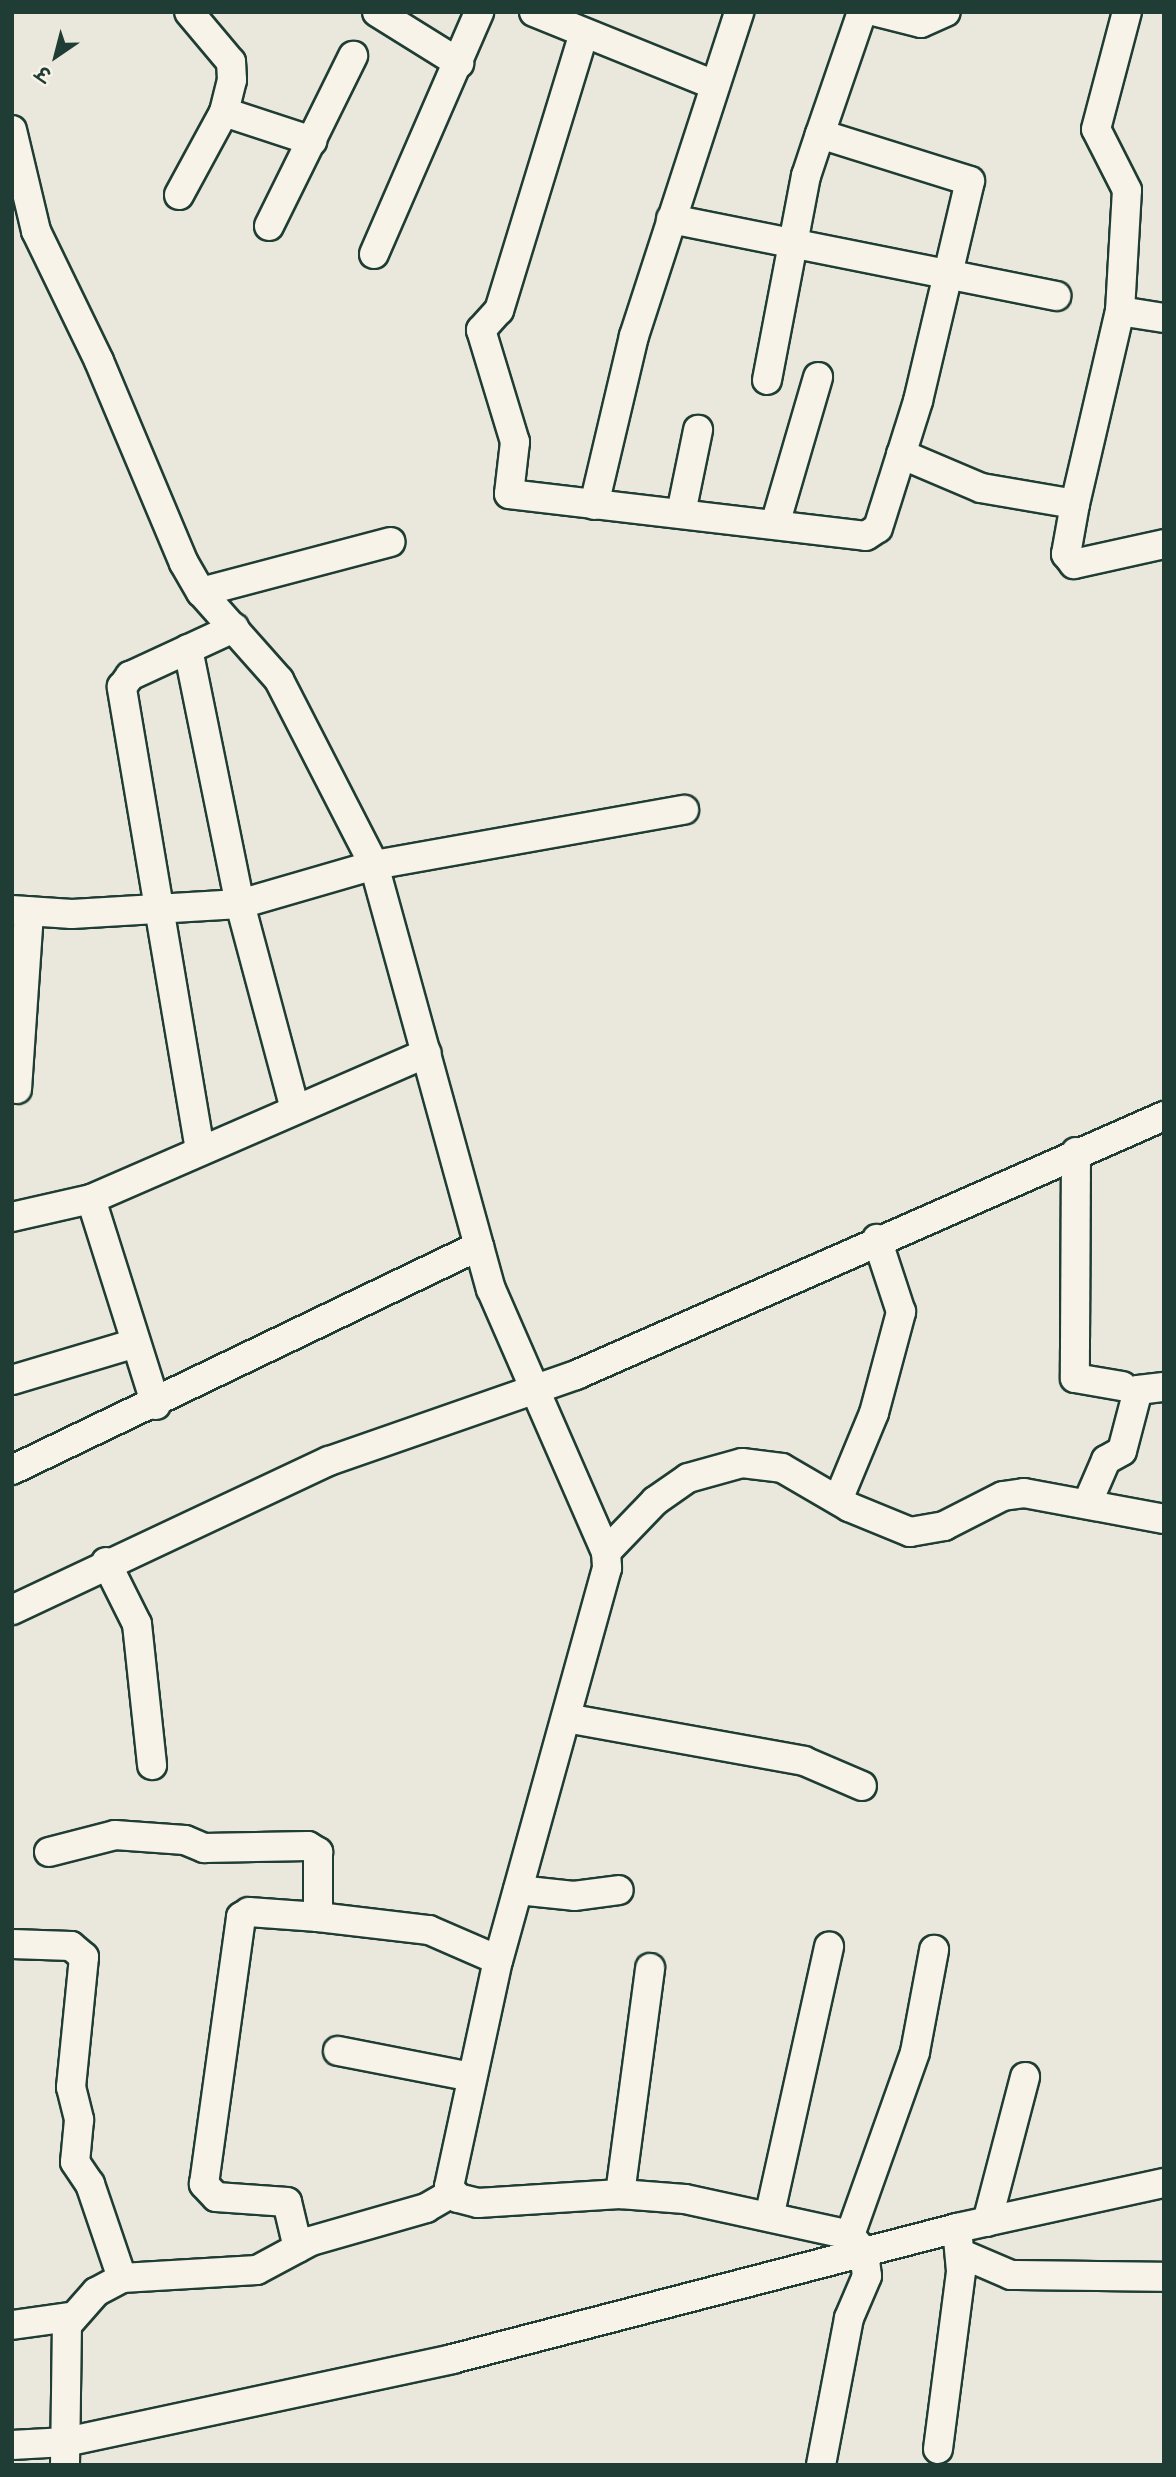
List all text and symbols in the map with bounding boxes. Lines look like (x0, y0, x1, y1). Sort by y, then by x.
north arrow (21, 21, 91, 91)
text: उ (32, 60, 56, 87)

